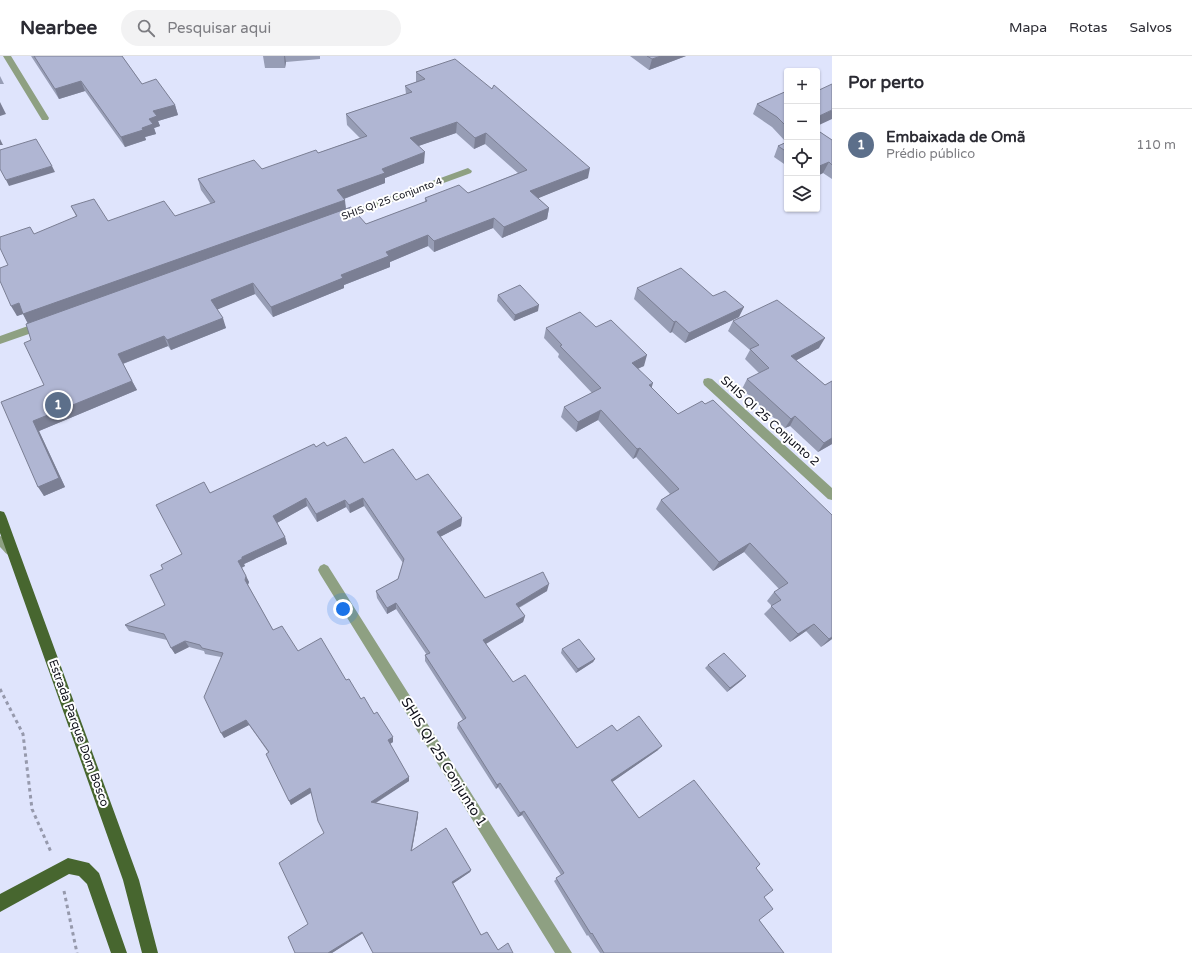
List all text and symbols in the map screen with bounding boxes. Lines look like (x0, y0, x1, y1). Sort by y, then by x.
search box (121, 10, 401, 46)
text: Nearbee (20, 17, 97, 39)
icon: search (135, 17, 157, 39)
text: Pesquisar aqui (167, 19, 271, 37)
text: Mapa (1009, 19, 1047, 36)
text: Rotas (1069, 19, 1107, 36)
text: Salvos (1129, 19, 1172, 36)
map controls (784, 68, 820, 212)
button: + (784, 68, 820, 104)
text: Por perto (848, 72, 924, 93)
button: − (784, 104, 820, 140)
text: Embaixada de Omã (886, 128, 1025, 146)
text: 1 (857, 137, 865, 153)
text: 110 m (1136, 137, 1176, 153)
button: locate (784, 140, 820, 176)
text: Prédio público (886, 146, 975, 162)
street label: SHIS QI 25 Conjunto 4 (340, 175, 444, 223)
button: layers (784, 176, 820, 212)
street label: SHIS QI 25 Conjunto 2 (718, 373, 822, 469)
pin: 1 (45, 390, 71, 420)
your location (333, 599, 353, 619)
street label: Estrada Parque Dom Bosco (46, 658, 112, 808)
street label: SHIS QI 25 Conjunto 1 (397, 694, 491, 830)

